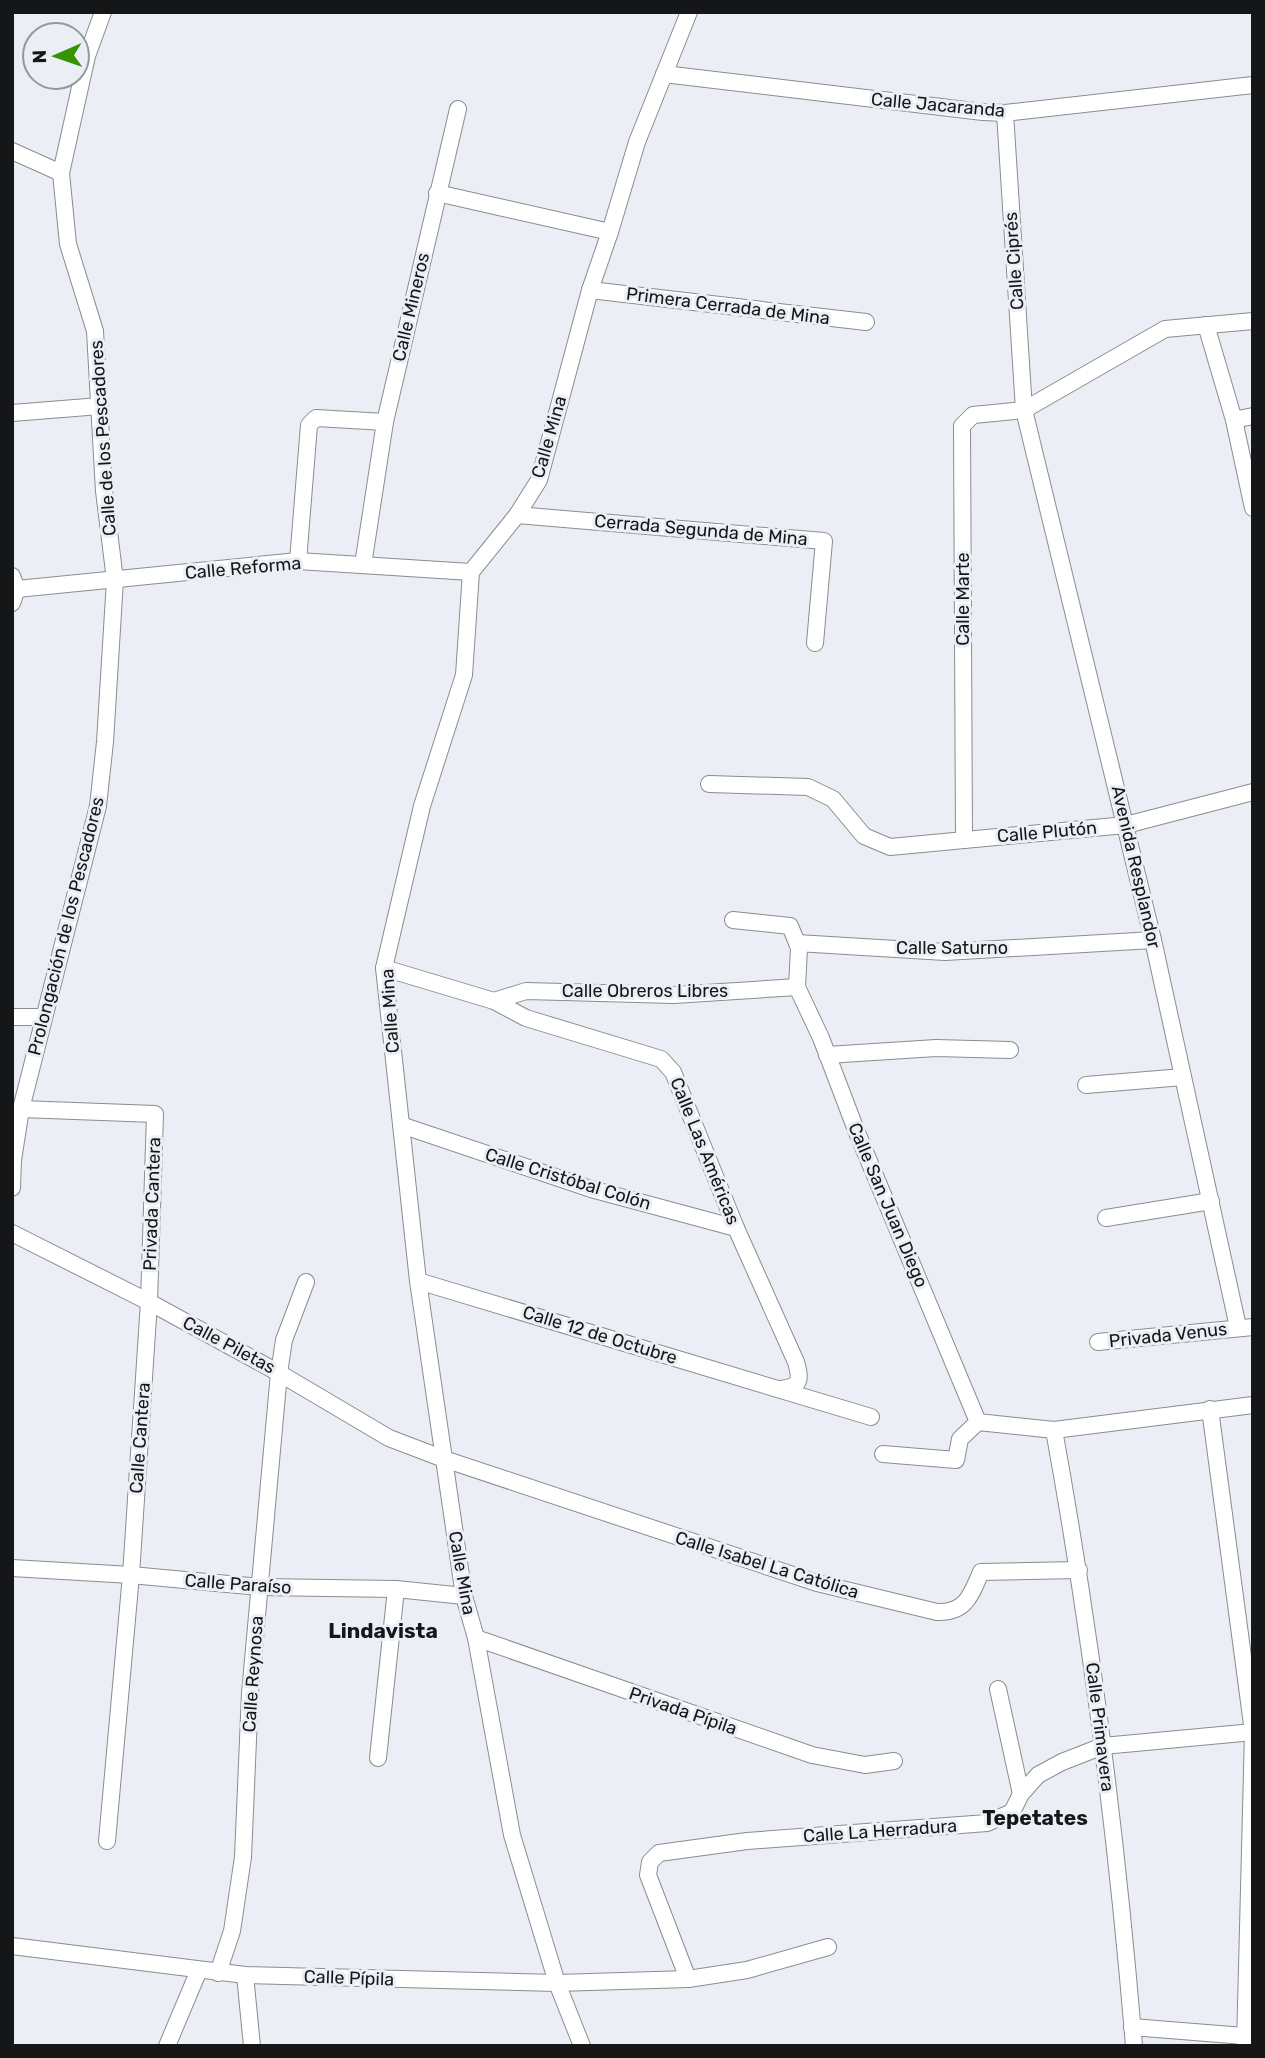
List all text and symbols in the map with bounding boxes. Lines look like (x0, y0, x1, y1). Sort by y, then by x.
north arrow (21, 21, 91, 91)
text: N (28, 49, 51, 64)
street label: Calle Jacaranda (870, 88, 1006, 122)
street label: Calle Ciprés (1000, 211, 1028, 311)
street label: Calle Mineros (388, 250, 434, 364)
street label: Primera Cerrada de Mina (625, 283, 831, 329)
street label: Calle de los Pescadores (85, 339, 121, 537)
street label: Calle Mina (527, 393, 571, 481)
street label: Cerrada Segunda de Mina (593, 510, 809, 550)
street label: Calle Reforma (184, 552, 302, 584)
street label: Calle Marte (952, 552, 974, 646)
street label: Avenida Resplandor (1107, 784, 1165, 951)
street label: Prolongación de los Pescadores (23, 794, 109, 1058)
street label: Calle Plutón (996, 817, 1098, 847)
street label: Calle Saturno (896, 937, 1008, 959)
street label: Calle Mina (376, 968, 404, 1054)
street label: Calle Obreros Libres (562, 980, 728, 1002)
street label: Calle Las Américas (665, 1074, 745, 1228)
street label: Calle San Juan Diego (843, 1119, 933, 1291)
street label: Privada Cantera (139, 1137, 165, 1271)
street label: Calle Cristóbal Colón (482, 1143, 654, 1215)
street label: Calle 12 de Octubre (520, 1301, 680, 1369)
street label: Calle Piletas (179, 1311, 279, 1379)
street label: Privada Venus (1108, 1318, 1228, 1352)
street label: Calle Cantera (125, 1382, 155, 1494)
street label: Calle Isabel La Católica (672, 1527, 862, 1603)
street label: Calle Mina (444, 1529, 480, 1617)
street label: Calle Paraíso (184, 1569, 292, 1599)
street label: Calle Reynosa (238, 1615, 268, 1733)
district label: Lindavista (328, 1618, 438, 1643)
street label: Calle Primavera (1081, 1661, 1119, 1793)
street label: Privada Pípila (626, 1682, 740, 1740)
district label: Tepetates (982, 1805, 1088, 1830)
street label: Calle La Herradura (802, 1815, 958, 1847)
street label: Calle Pípila (303, 1965, 395, 1991)

